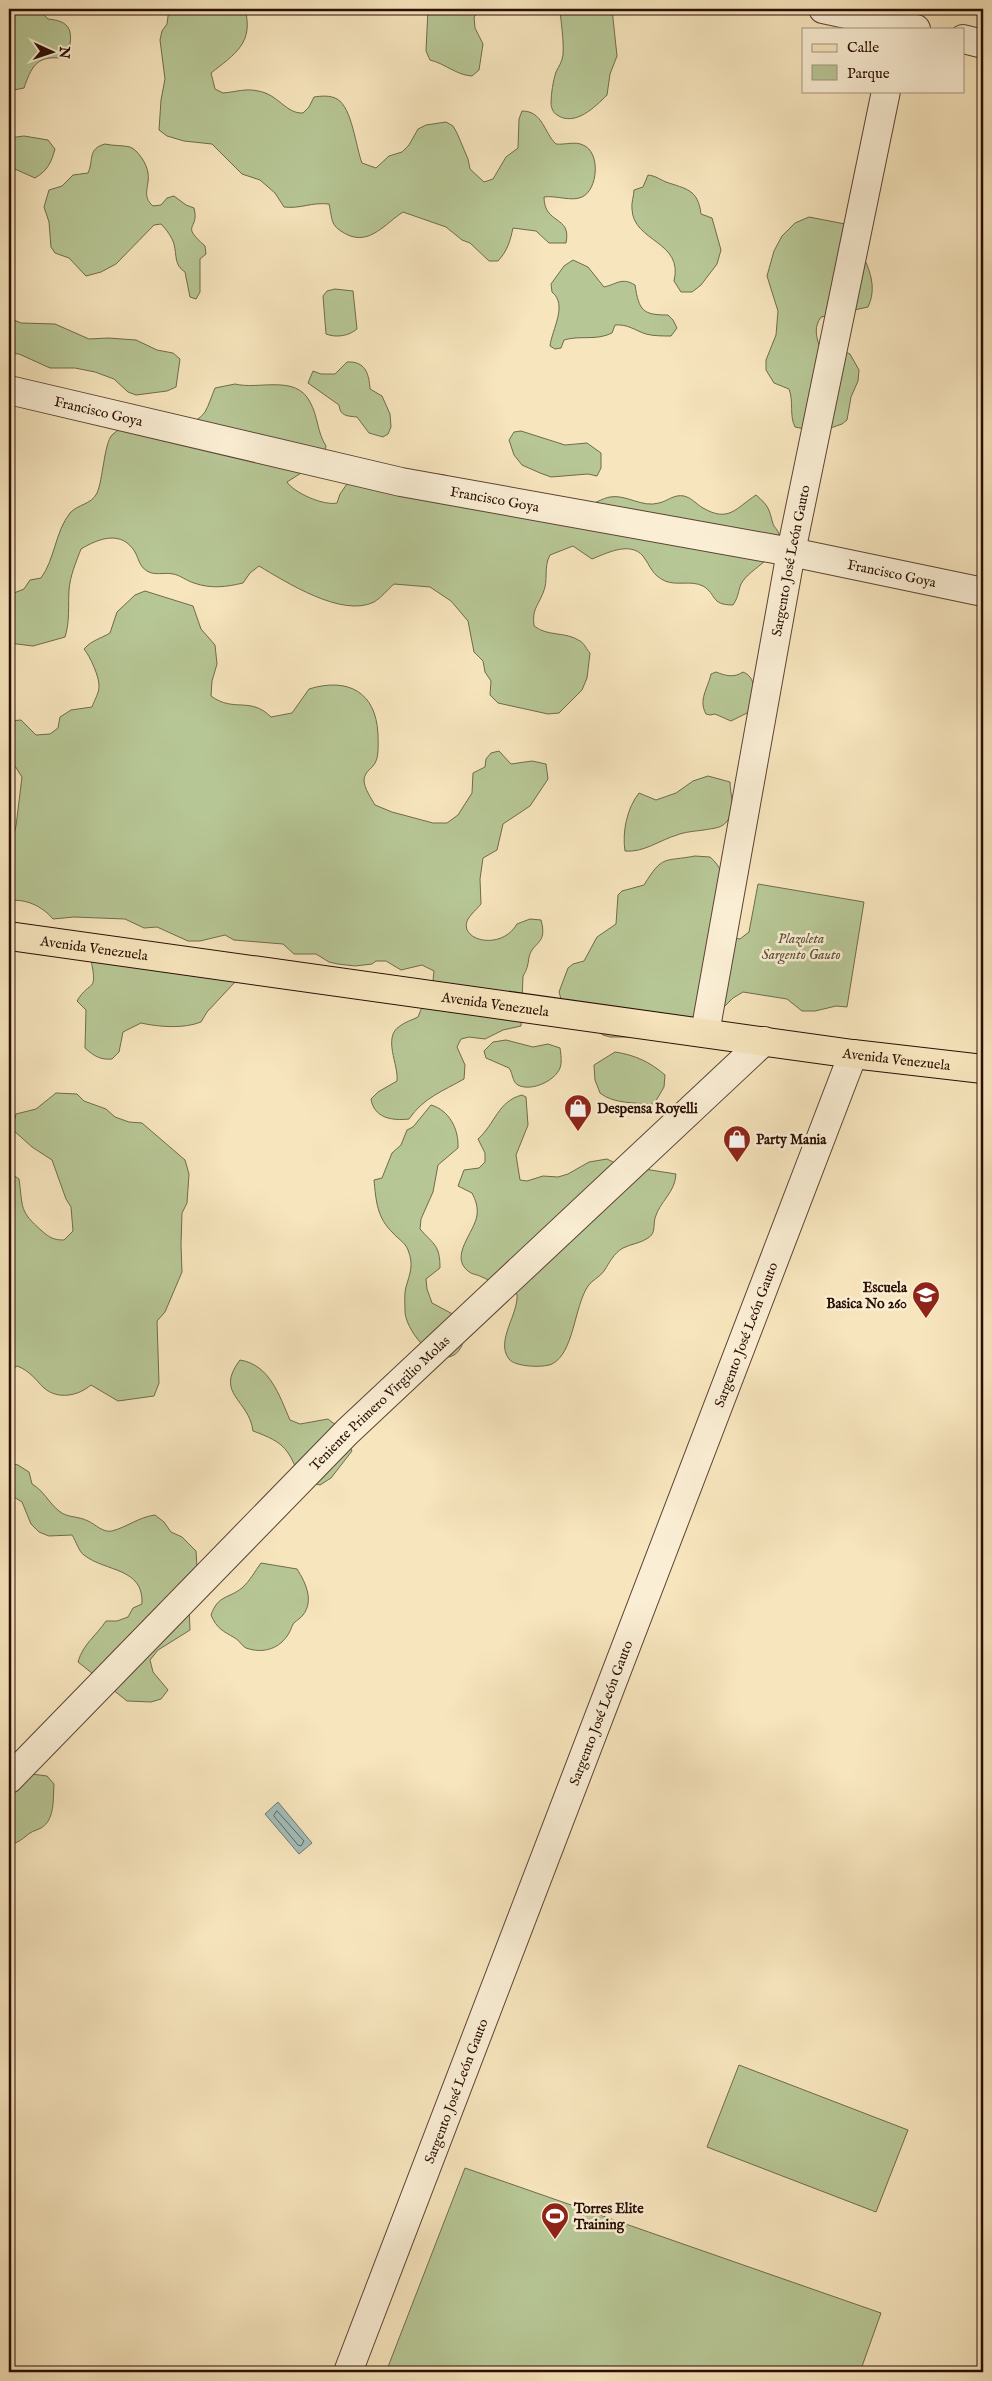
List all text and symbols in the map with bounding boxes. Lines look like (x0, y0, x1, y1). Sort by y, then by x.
north arrow (28, 28, 78, 78)
legend (802, 28, 964, 92)
text: Calle (847, 38, 879, 57)
text: N (55, 45, 73, 59)
text: Parque (847, 64, 890, 83)
street label: Francisco Goya (52, 393, 145, 431)
street label: Francisco Goya (449, 483, 542, 517)
street label: Sargento José León Gauto (768, 483, 815, 638)
street label: Francisco Goya (846, 556, 939, 592)
park label: Plazoleta Sargento Gauto (761, 930, 841, 965)
street label: Avenida Venezuela (38, 932, 150, 965)
street label: Avenida Venezuela (439, 988, 551, 1022)
street label: Avenida Venezuela (840, 1044, 952, 1075)
shop icon: Despensa Royelli (563, 1093, 593, 1132)
place label: Despensa Royelli (597, 1100, 698, 1118)
shop icon: Party Mania (722, 1124, 752, 1163)
place label: Party Mania (756, 1131, 827, 1149)
street label: Sargento José León Gauto (711, 1259, 783, 1410)
place label: Escuela Basica No 260 (826, 1279, 908, 1313)
school or university icon: Escuela Basica No 260 (911, 1280, 941, 1319)
street label: Teniente Primero Virgilio Molas (306, 1332, 454, 1475)
street label: Sargento José León Gauto (566, 1638, 638, 1788)
street label: Sargento José León Gauto (421, 2016, 493, 2166)
place label: Torres Elite Training (573, 2200, 644, 2234)
sports icon: Torres Elite Training (540, 2201, 570, 2240)

